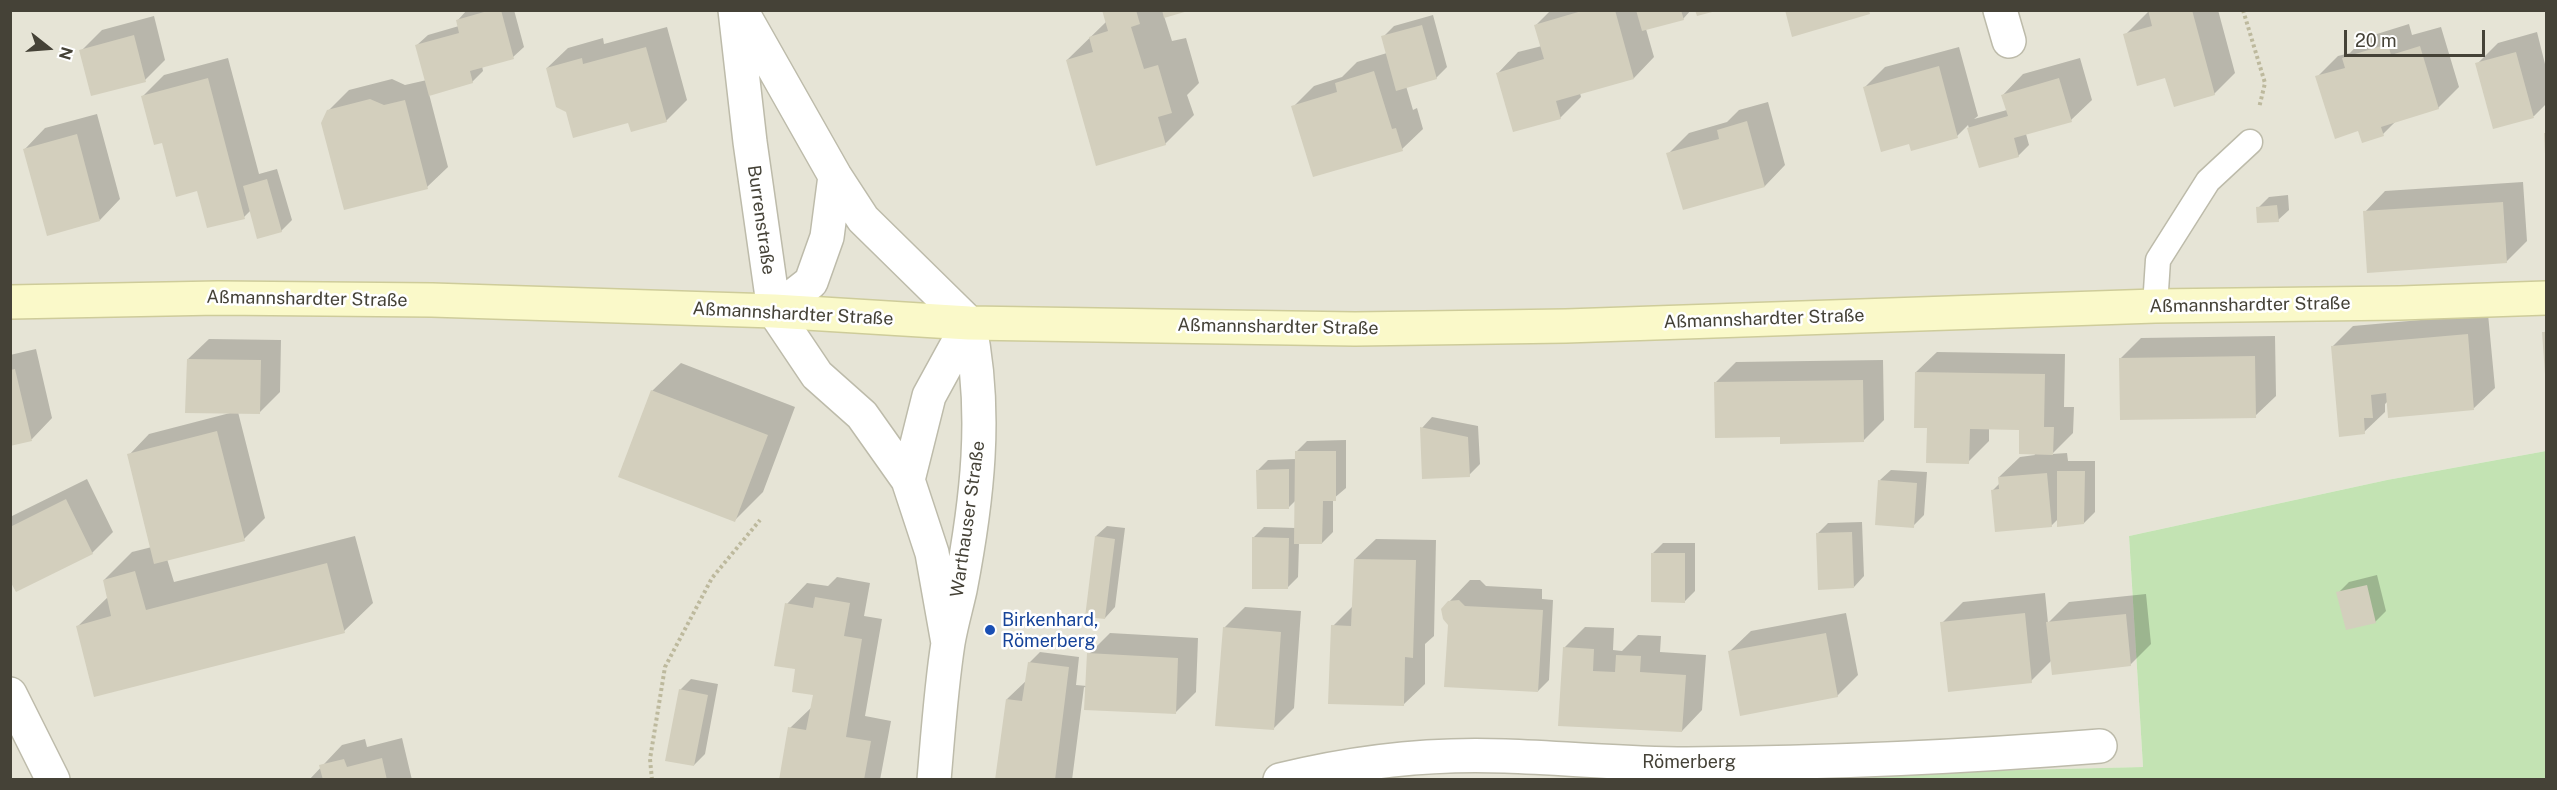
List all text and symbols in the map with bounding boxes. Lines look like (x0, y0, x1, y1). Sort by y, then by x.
north arrow (18, 18, 78, 78)
scale bar (2347, 18, 2488, 56)
text: 20 m (2355, 30, 2397, 51)
text: N (55, 45, 77, 62)
street label: Burrenstraße (743, 164, 779, 276)
street label: Aßmannshardter Straße (206, 286, 408, 312)
street label: Aßmannshardter Straße (2149, 292, 2351, 318)
street label: Aßmannshardter Straße (692, 298, 894, 330)
street label: Aßmannshardter Straße (1663, 305, 1865, 333)
street label: Aßmannshardter Straße (1177, 314, 1379, 340)
street label: Warthauser Straße (946, 439, 990, 599)
place label: Birkenhard, Römerberg (1002, 609, 1098, 652)
marker: Birkenhard, Römerberg (983, 623, 997, 637)
street label: Römerberg (1642, 751, 1736, 773)

